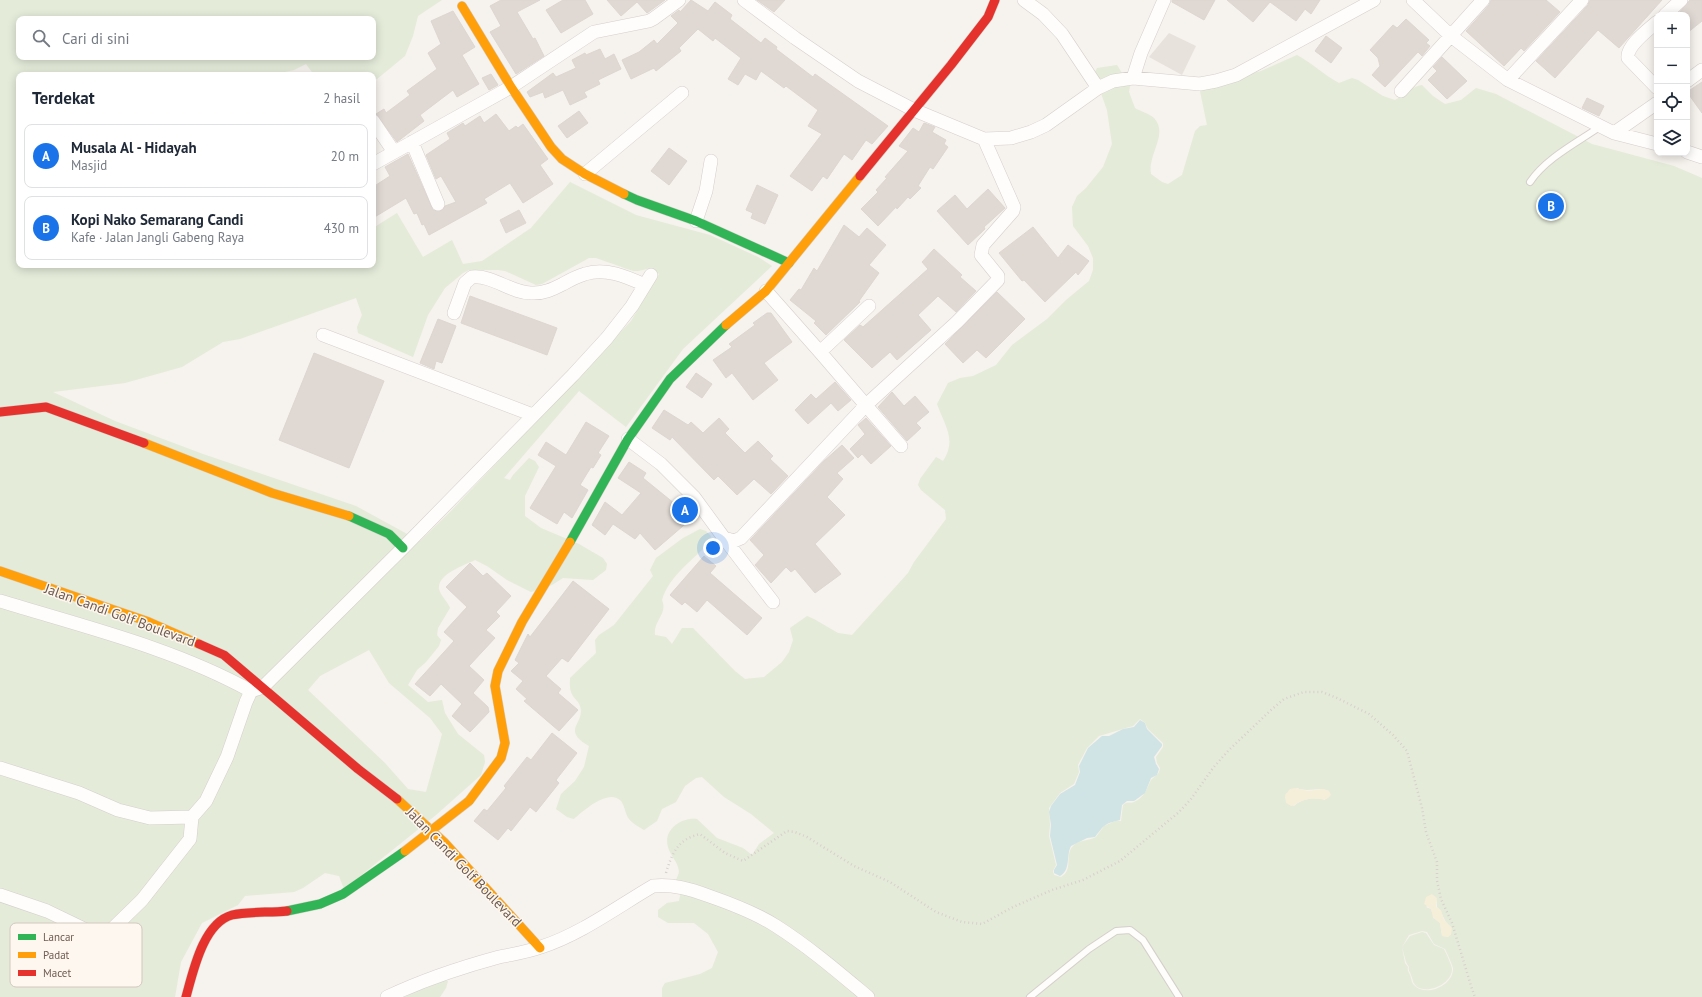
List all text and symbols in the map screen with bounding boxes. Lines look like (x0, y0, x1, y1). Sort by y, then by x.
map controls (1654, 12, 1690, 156)
button: + (1654, 12, 1690, 48)
search box (16, 16, 376, 60)
icon: search (30, 27, 52, 49)
text: Cari di sini (62, 29, 130, 48)
button: − (1654, 48, 1690, 84)
button: locate (1654, 84, 1690, 120)
text: Terdekat (32, 87, 95, 109)
text: 2 hasil (323, 90, 360, 107)
button: layers (1654, 120, 1690, 156)
text: Musala Al - Hidayah (71, 138, 197, 157)
text: A (42, 148, 50, 165)
text: 20 m (331, 148, 359, 165)
text: Masjid (71, 157, 107, 174)
pin: B (1538, 191, 1564, 221)
text: Kopi Nako Semarang Candi (71, 210, 243, 229)
text: B (42, 220, 50, 237)
text: 430 m (324, 220, 359, 237)
text: Kafe · Jalan Jangli Gabeng Raya (71, 229, 244, 246)
pin: A (672, 495, 698, 525)
your location (703, 538, 723, 558)
street label: Jalan Candi Golf Boulevard (41, 579, 198, 651)
street label: Jalan Candi Golf Boulevard (402, 803, 526, 931)
legend (10, 923, 142, 987)
text: Lancar (43, 930, 74, 944)
text: Padat (43, 948, 70, 962)
text: Macet (43, 966, 71, 980)

